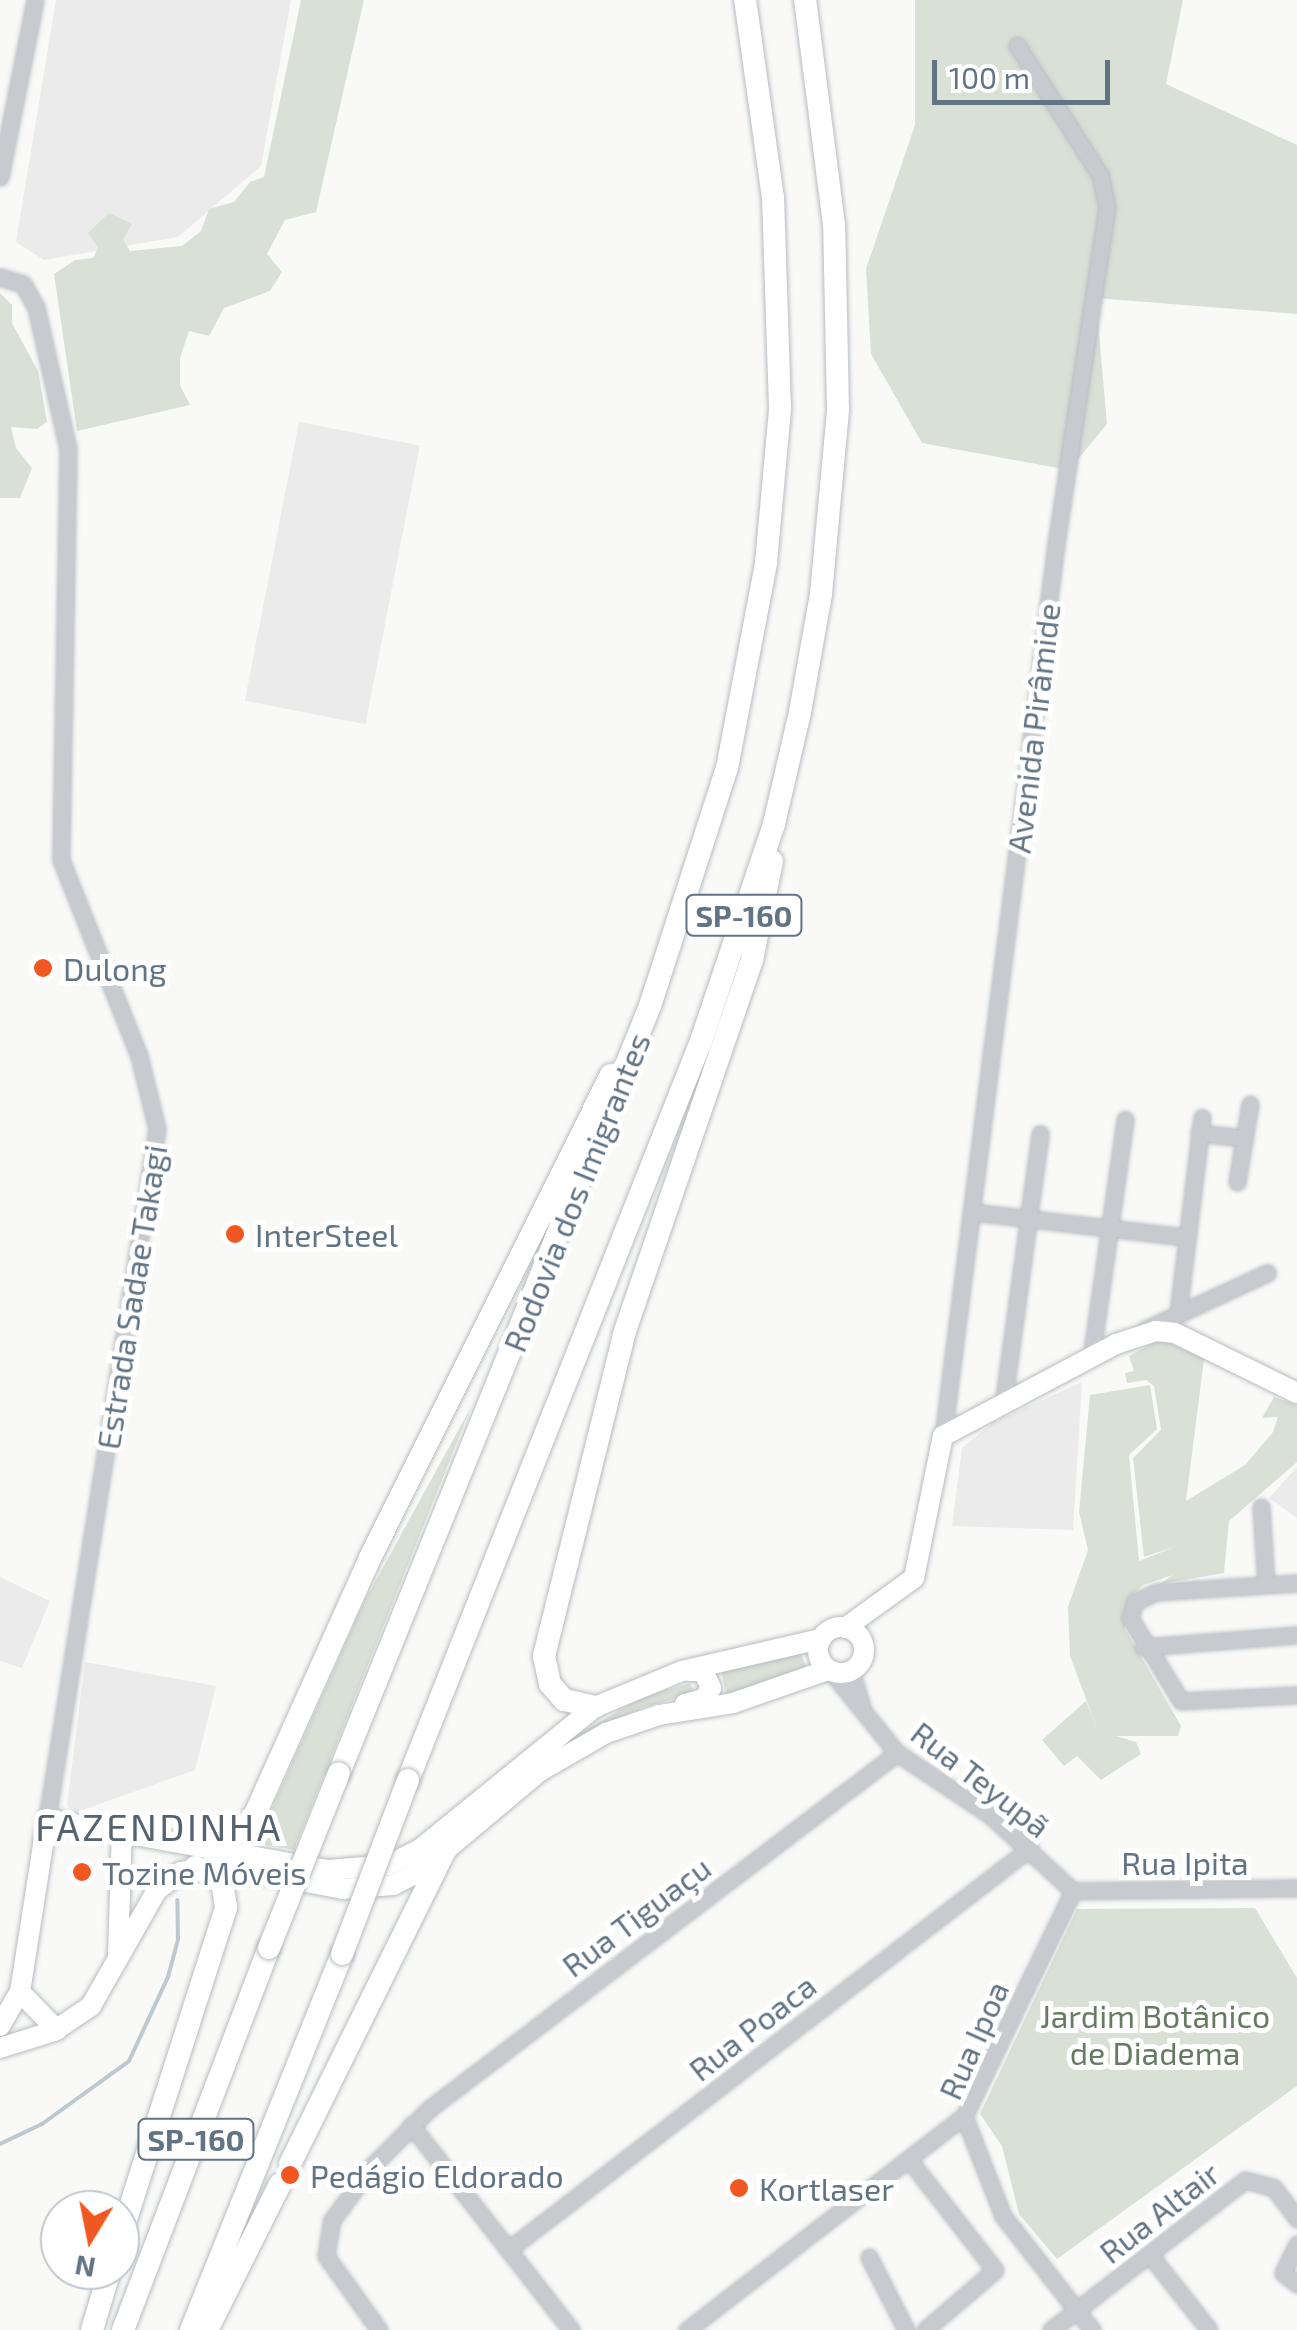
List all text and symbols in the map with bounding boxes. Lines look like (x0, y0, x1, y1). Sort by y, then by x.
scale bar (937, 40, 1114, 102)
text: 100 m (949, 59, 1030, 95)
street label: Avenida Pirâmide (999, 601, 1067, 855)
road number: SP-160 (684, 890, 804, 940)
place label: Dulong (63, 949, 167, 987)
marker: Dulong (32, 957, 54, 979)
street label: Rodovia dos Imigrantes (494, 1027, 658, 1357)
street label: Estrada Sadae Takagi (88, 1142, 174, 1452)
place label: InterSteel (255, 1215, 398, 1253)
marker: InterSteel (224, 1223, 246, 1245)
street label: Rua Teyupã (904, 1713, 1058, 1845)
district label: FAZENDINHA (35, 1804, 283, 1850)
street label: Rua Ipita (1121, 1843, 1249, 1881)
street label: Rua Tiguaçu (554, 1847, 718, 1985)
place label: Tozine Móveis (102, 1853, 307, 1891)
marker: Tozine Móveis (71, 1861, 93, 1883)
street label: Rua Poaca (681, 1966, 823, 2088)
street label: Rua Ipoa (930, 1975, 1016, 2105)
park label: Jardim Botânico de Diadema (1040, 1997, 1270, 2072)
road number: SP-160 (136, 2114, 256, 2164)
street label: Rua Altair (1091, 2153, 1227, 2271)
place label: Pedágio Eldorado (310, 2156, 564, 2194)
marker: Pedágio Eldorado (279, 2164, 301, 2186)
place label: Kortlaser (759, 2169, 894, 2207)
marker: Kortlaser (728, 2177, 750, 2199)
north arrow (40, 2190, 140, 2290)
text: N (72, 2249, 98, 2286)

